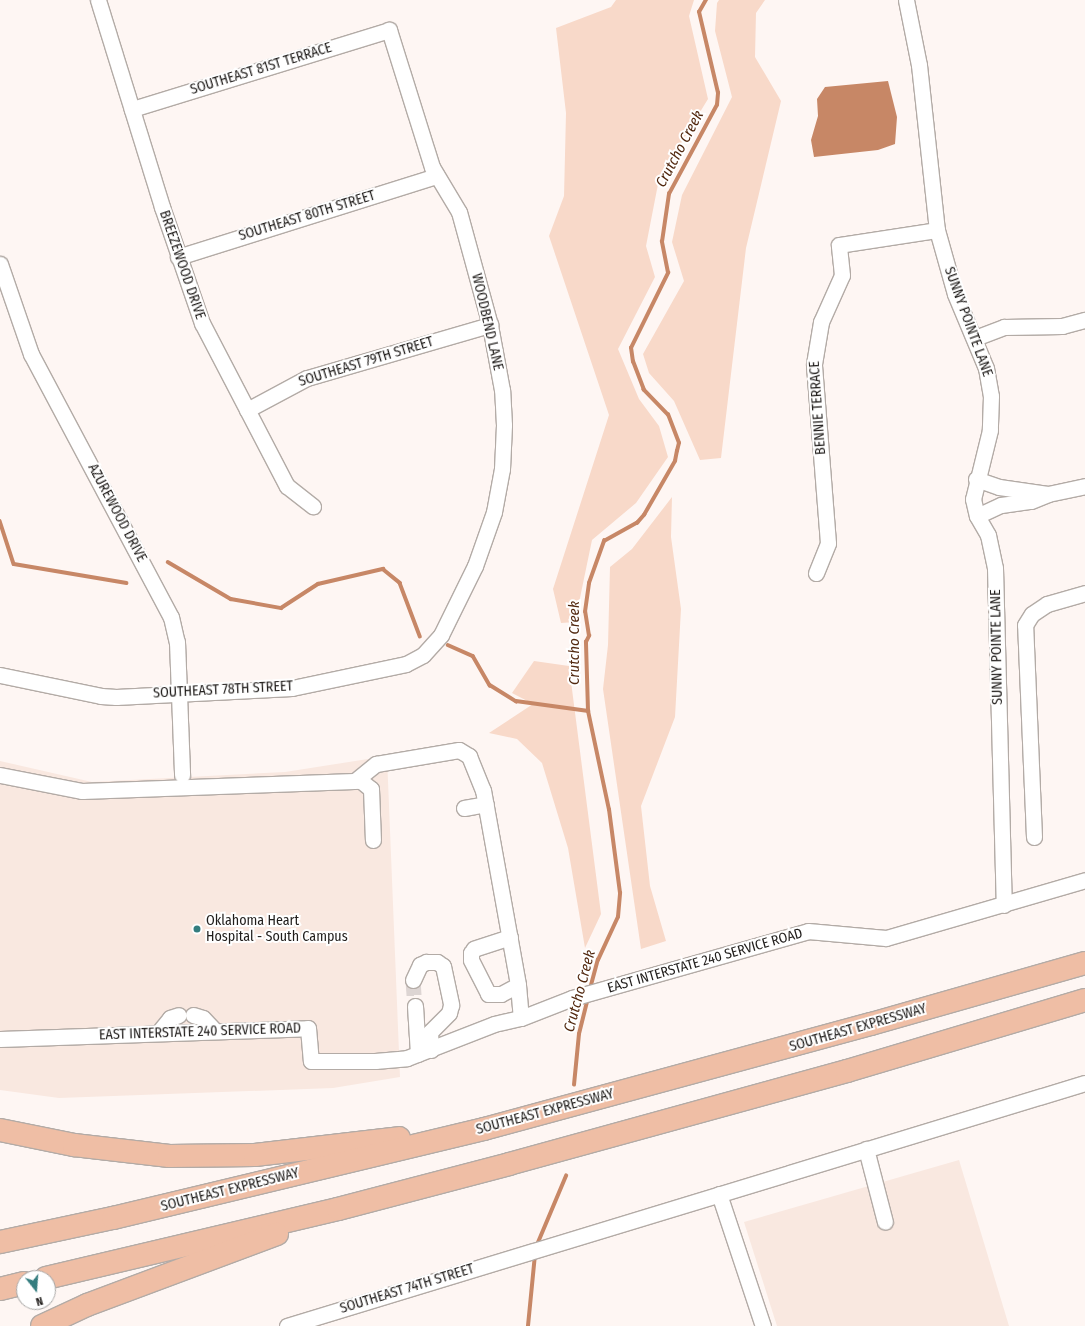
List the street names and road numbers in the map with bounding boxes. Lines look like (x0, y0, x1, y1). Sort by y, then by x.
street label: SOUTHEAST 81ST TERRACE (188, 39, 334, 99)
street label: SOUTHEAST 80TH STREET (237, 187, 377, 245)
street label: BREEZEWOOD DRIVE (155, 208, 209, 322)
street label: SUNNY POINTE LANE (940, 265, 996, 379)
street label: WOODBEND LANE (468, 272, 506, 372)
street label: SOUTHEAST 79TH STREET (297, 334, 435, 390)
street label: BENNIE TERRACE (806, 361, 830, 455)
street label: AZUREWOOD DRIVE (84, 461, 150, 565)
street label: SUNNY POINTE LANE (988, 589, 1006, 705)
street label: SOUTHEAST 78TH STREET (153, 678, 293, 702)
street label: EAST INTERSTATE 240 SERVICE ROAD (605, 925, 805, 997)
street label: SOUTHEAST EXPRESSWAY (788, 1000, 928, 1056)
street label: EAST INTERSTATE 240 SERVICE ROAD (99, 1020, 301, 1044)
street label: SOUTHEAST EXPRESSWAY (474, 1086, 616, 1138)
street label: SOUTHEAST EXPRESSWAY (159, 1165, 301, 1215)
street label: SOUTHEAST 74TH STREET (338, 1261, 476, 1317)

